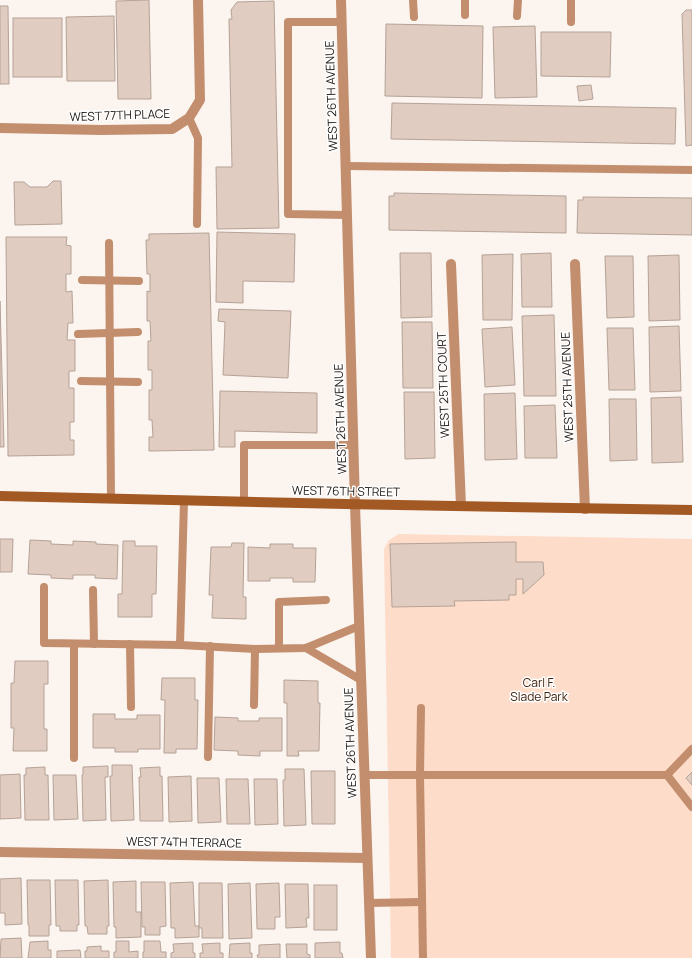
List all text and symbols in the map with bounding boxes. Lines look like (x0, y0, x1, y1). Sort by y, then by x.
street label: WEST 26TH AVENUE (321, 40, 341, 152)
street label: WEST 77TH PLACE (69, 105, 171, 125)
street label: WEST 25TH COURT (433, 331, 453, 438)
street label: WEST 25TH AVENUE (557, 331, 577, 442)
street label: WEST 26TH AVENUE (330, 363, 350, 475)
street label: WEST 76TH STREET (292, 482, 401, 500)
park label: Carl F. Slade Park (510, 674, 569, 705)
street label: WEST 26TH AVENUE (340, 687, 360, 799)
street label: WEST 74TH TERRACE (126, 832, 242, 852)

